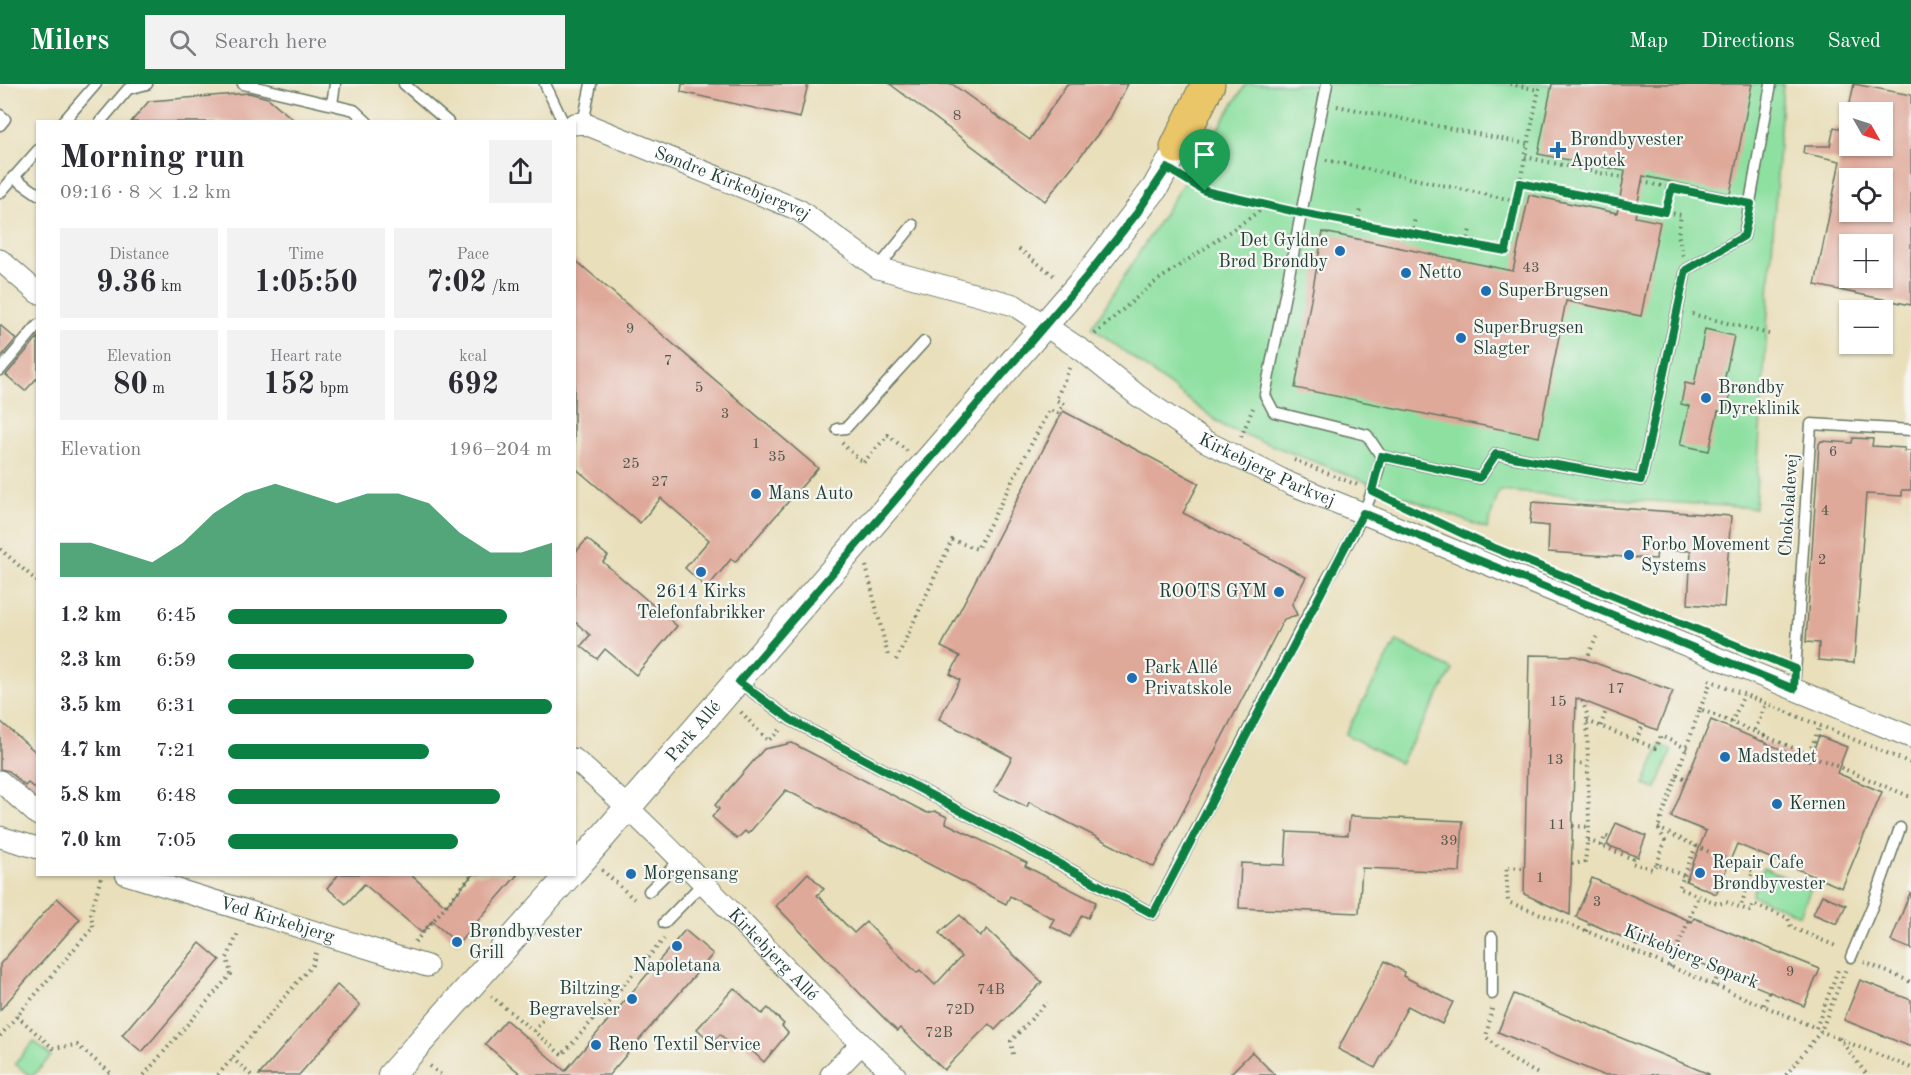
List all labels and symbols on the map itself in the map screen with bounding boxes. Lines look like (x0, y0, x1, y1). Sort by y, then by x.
north arrow (1839, 102, 1893, 156)
house number: 8 (953, 109, 961, 124)
pin (1179, 129, 1230, 191)
place label: Brøndbyvester Apotek (1570, 131, 1684, 170)
marker: Brøndbyvester Apotek (1551, 143, 1565, 157)
street label: Søndre Kirkebjergvej (652, 144, 814, 224)
place label: Det Gyldne Brød Brøndby (1218, 232, 1328, 271)
marker: Det Gyldne Brød Brøndby (1333, 244, 1347, 258)
house number: 43 (1522, 261, 1540, 276)
place label: Netto (1418, 264, 1462, 282)
marker: Netto (1399, 266, 1413, 280)
place label: SuperBrugsen (1498, 282, 1609, 300)
marker: SuperBrugsen (1479, 284, 1493, 298)
place label: SuperBrugsen Slagter (1473, 319, 1584, 358)
house number: 9 (626, 322, 634, 337)
marker: SuperBrugsen Slagter (1454, 331, 1468, 345)
house number: 7 (664, 354, 672, 369)
place label: Brøndby Dyreklinik (1718, 379, 1800, 418)
house number: 5 (695, 381, 703, 396)
marker: Brøndby Dyreklinik (1699, 391, 1713, 405)
house number: 3 (721, 407, 729, 422)
street label: Kirkebjerg Parkvej (1196, 430, 1338, 510)
house number: 1 (752, 437, 760, 452)
house number: 6 (1829, 445, 1837, 460)
house number: 35 (768, 450, 786, 465)
street label: Chokoladevej (1776, 453, 1802, 557)
house number: 25 (622, 457, 640, 472)
house number: 27 (651, 475, 669, 490)
place label: Mans Auto (768, 485, 853, 503)
marker: Mans Auto (749, 487, 763, 501)
house number: 4 (1821, 504, 1829, 519)
place label: Forbo Movement Systems (1641, 536, 1770, 575)
marker: Forbo Movement Systems (1622, 548, 1636, 562)
house number: 2 (1818, 553, 1826, 568)
marker: 2614 Kirks Telefonfabrikker (694, 565, 708, 579)
place label: 2614 Kirks Telefonfabrikker (637, 583, 766, 622)
place label: ROOTS GYM (1159, 583, 1267, 601)
marker: ROOTS GYM (1272, 585, 1286, 599)
place label: Park Allé Privatskole (1144, 659, 1232, 698)
marker: Park Allé Privatskole (1125, 671, 1139, 685)
house number: 17 (1607, 682, 1625, 697)
house number: 15 (1549, 695, 1567, 710)
street label: Park Allé (663, 698, 725, 765)
place label: Madstedet (1737, 748, 1817, 766)
marker: Madstedet (1718, 750, 1732, 764)
house number: 13 (1546, 753, 1564, 768)
place label: Kernen (1789, 795, 1846, 813)
marker: Kernen (1770, 797, 1784, 811)
house number: 11 (1548, 818, 1566, 833)
house number: 39 (1440, 834, 1458, 849)
place label: Repair Cafe Brøndbyvester (1712, 854, 1826, 893)
place label: Morgensang (643, 865, 739, 883)
marker: Repair Cafe Brøndbyvester (1693, 866, 1707, 880)
marker: Morgensang (624, 867, 638, 881)
house number: 1 (1536, 871, 1544, 886)
street label: Ved Kirkebjerg (218, 894, 337, 946)
house number: 3 (1593, 895, 1601, 910)
street label: Kirkebjerg Allé (724, 905, 821, 1004)
street label: Kirkebjerg Søpark (1621, 922, 1761, 992)
place label: Brøndbyvester Grill (469, 923, 583, 962)
marker: Brøndbyvester Grill (450, 935, 464, 949)
marker: Napoletana (670, 939, 684, 953)
place label: Napoletana (633, 957, 721, 975)
house number: 9 (1786, 965, 1794, 980)
place label: Biltzing Begravelser (529, 980, 621, 1019)
house number: 74B (977, 983, 1005, 998)
marker: Biltzing Begravelser (625, 992, 639, 1006)
house number: 72D (945, 1003, 975, 1018)
house number: 72B (925, 1026, 953, 1041)
place label: Reno Textil Service (608, 1036, 761, 1054)
marker: Reno Textil Service (589, 1038, 603, 1052)

